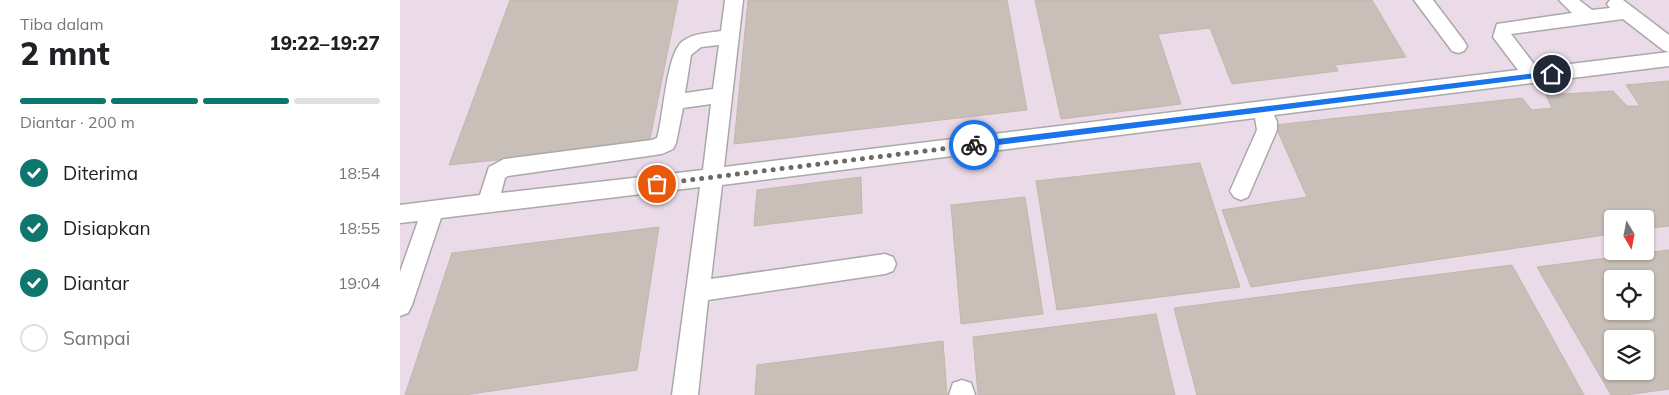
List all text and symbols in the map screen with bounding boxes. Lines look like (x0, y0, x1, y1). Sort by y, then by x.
text: Tiba dalam (20, 14, 104, 34)
text: 19:22–19:27 (269, 31, 380, 55)
text: 2 mnt (20, 33, 110, 73)
pin (1531, 53, 1573, 95)
icon: home (1538, 60, 1566, 88)
text: Diantar · 200 m (20, 112, 135, 132)
courier (949, 120, 999, 170)
icon: bike (960, 131, 988, 159)
icon: check (20, 159, 48, 187)
text: Diterima (63, 161, 138, 185)
text: 18:54 (338, 163, 380, 183)
pin (636, 163, 678, 205)
icon: bag (643, 170, 671, 198)
north arrow (1604, 210, 1654, 260)
map controls (1604, 210, 1654, 380)
icon: check (20, 214, 48, 242)
text: Disiapkan (63, 216, 151, 240)
text: 18:55 (338, 218, 380, 238)
icon: check (20, 269, 48, 297)
button: locate (1604, 270, 1654, 320)
text: Diantar (63, 271, 129, 295)
text: 19:04 (338, 273, 380, 293)
text: Sampai (63, 326, 130, 350)
button: layers (1604, 330, 1654, 380)

